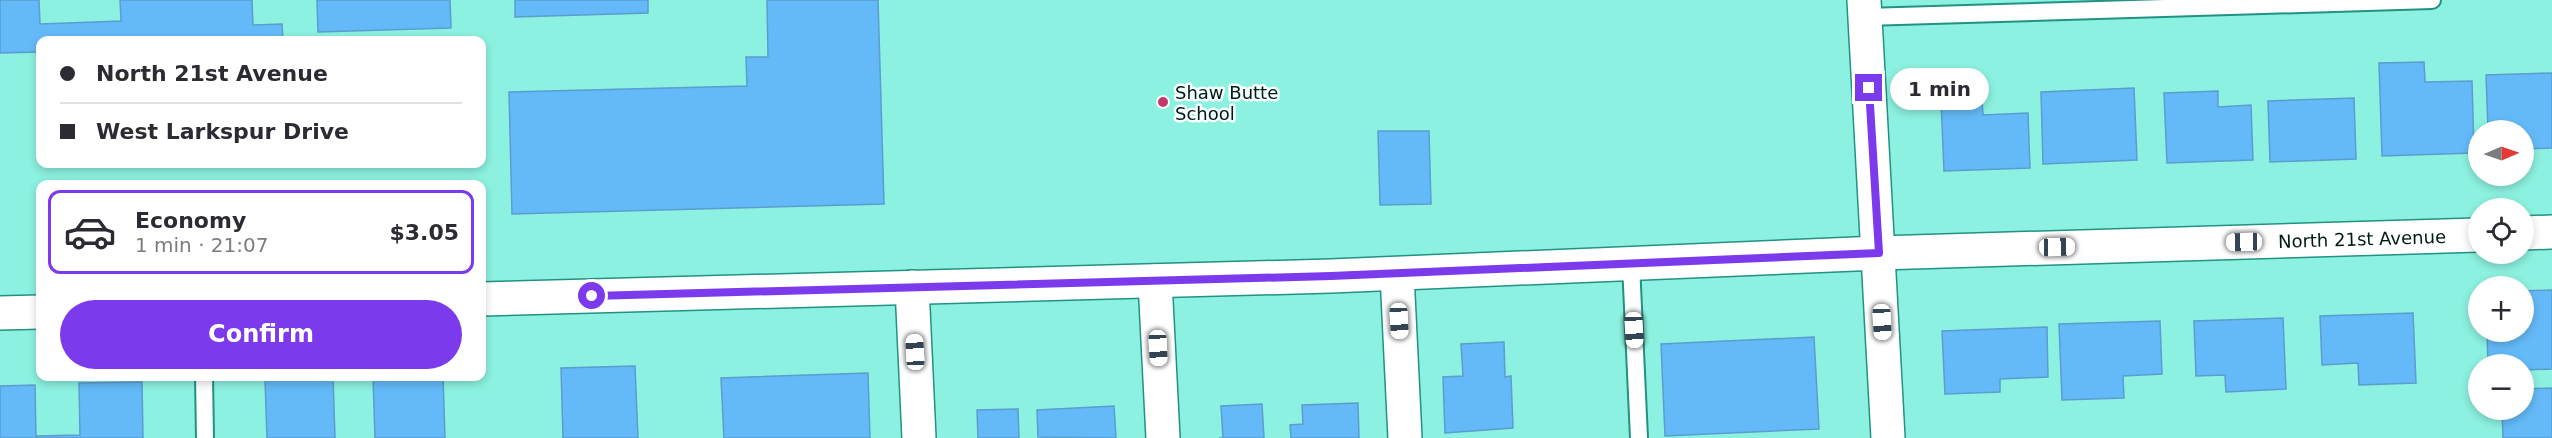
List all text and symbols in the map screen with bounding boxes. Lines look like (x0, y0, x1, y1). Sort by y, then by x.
text: North 21st Avenue (96, 61, 328, 86)
callout: 1 min (1890, 67, 1989, 109)
route end (1855, 74, 1882, 101)
text: 1 min (1908, 77, 1971, 101)
place label: Shaw Butte School (1175, 82, 1278, 124)
marker: Shaw Butte School (1156, 95, 1170, 109)
text: West Larkspur Drive (96, 119, 349, 144)
north arrow (2468, 120, 2534, 186)
map controls (2468, 120, 2534, 420)
button: locate (2468, 198, 2534, 264)
icon: car (63, 205, 117, 259)
text: Economy (135, 208, 246, 233)
text: $3.05 (389, 220, 459, 245)
street label: North 21st Avenue (2278, 225, 2446, 252)
text: 1 min · 21:07 (135, 233, 269, 257)
car (2226, 233, 2262, 251)
car (2039, 238, 2075, 256)
button: + (2468, 276, 2534, 342)
route start (578, 282, 605, 309)
button: Confirm (60, 300, 462, 369)
car (1389, 303, 1409, 339)
car (1872, 304, 1892, 340)
car (1624, 312, 1644, 348)
car (1148, 330, 1168, 366)
car (905, 334, 925, 370)
button: − (2468, 354, 2534, 420)

